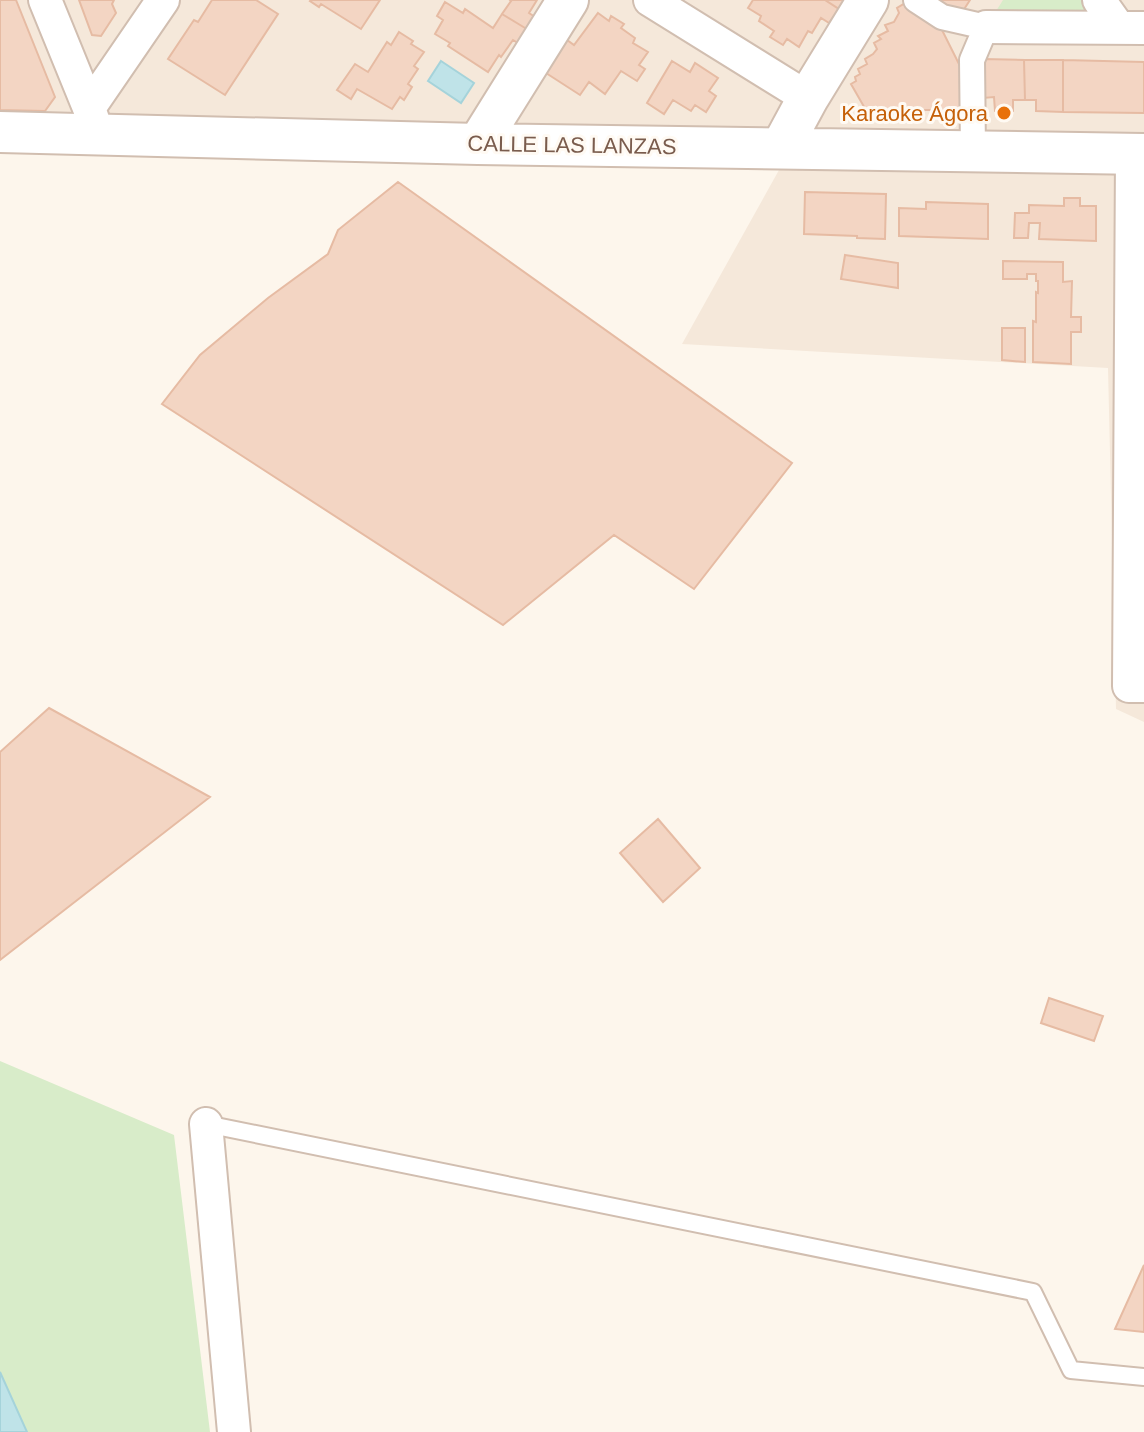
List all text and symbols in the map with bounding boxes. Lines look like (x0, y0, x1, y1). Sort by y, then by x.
place label: Karaoke Ágora (841, 101, 989, 126)
marker: Karaoke Ágora (995, 104, 1013, 122)
street label: CALLE LAS LANZAS (467, 131, 677, 159)

